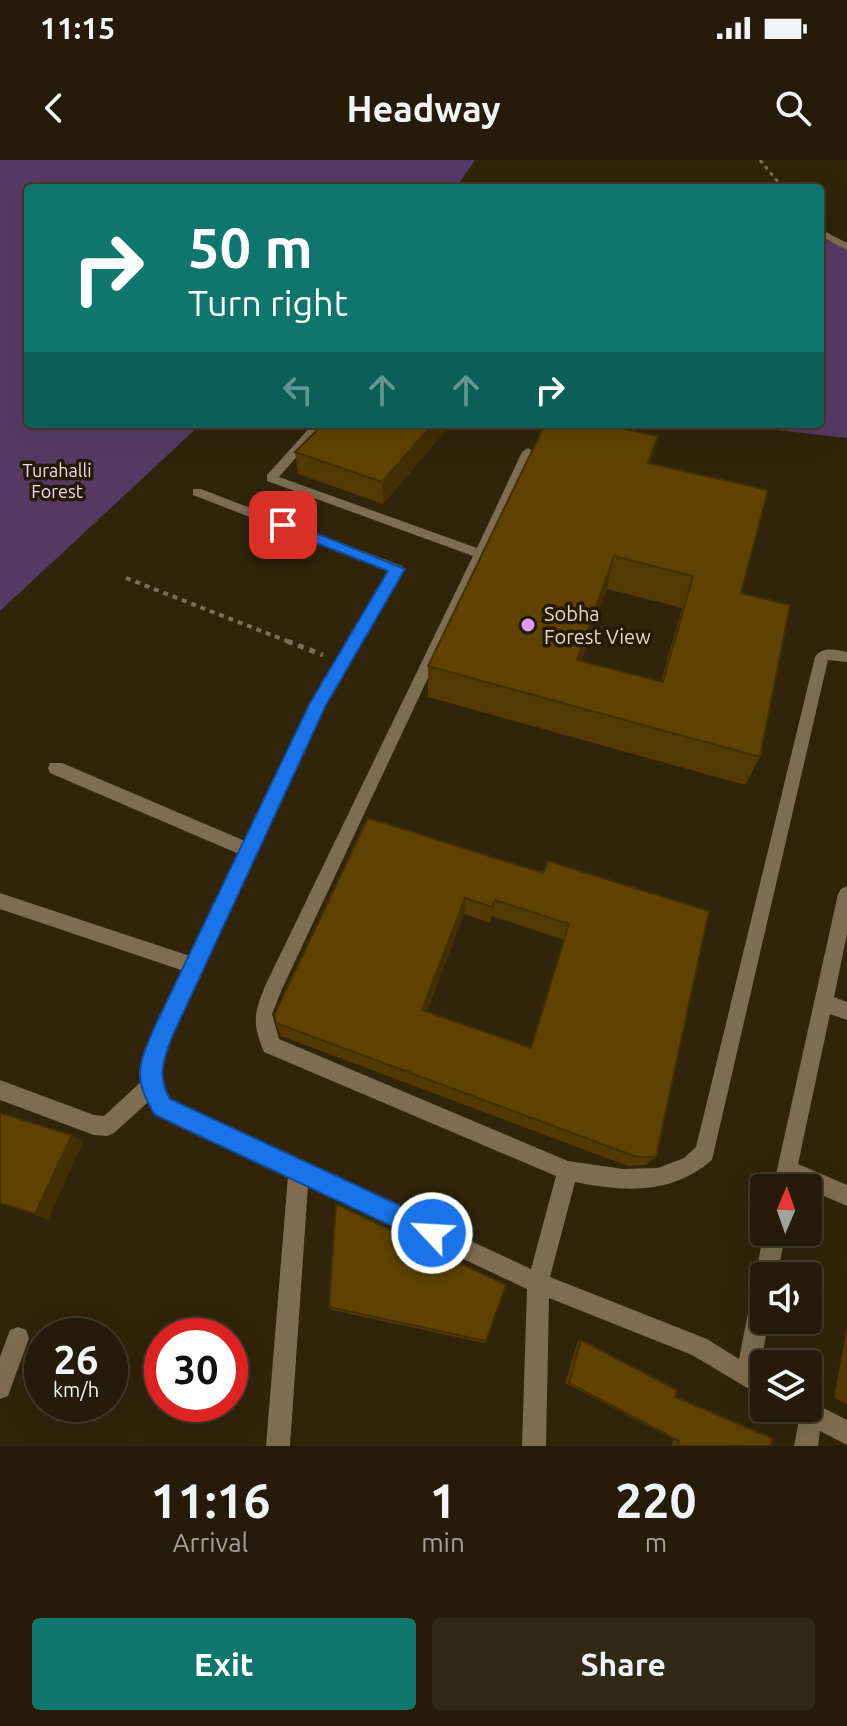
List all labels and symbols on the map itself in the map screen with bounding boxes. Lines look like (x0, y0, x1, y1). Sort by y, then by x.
park label: Turahalli Forest (22, 460, 92, 501)
pin (249, 491, 317, 559)
place label: Sobha Forest View (544, 602, 651, 648)
marker: Sobha Forest View (519, 616, 537, 634)
north arrow (750, 1174, 822, 1246)
position arrow (390, 1191, 474, 1275)
speed limit sign: 30 (144, 1318, 248, 1422)

